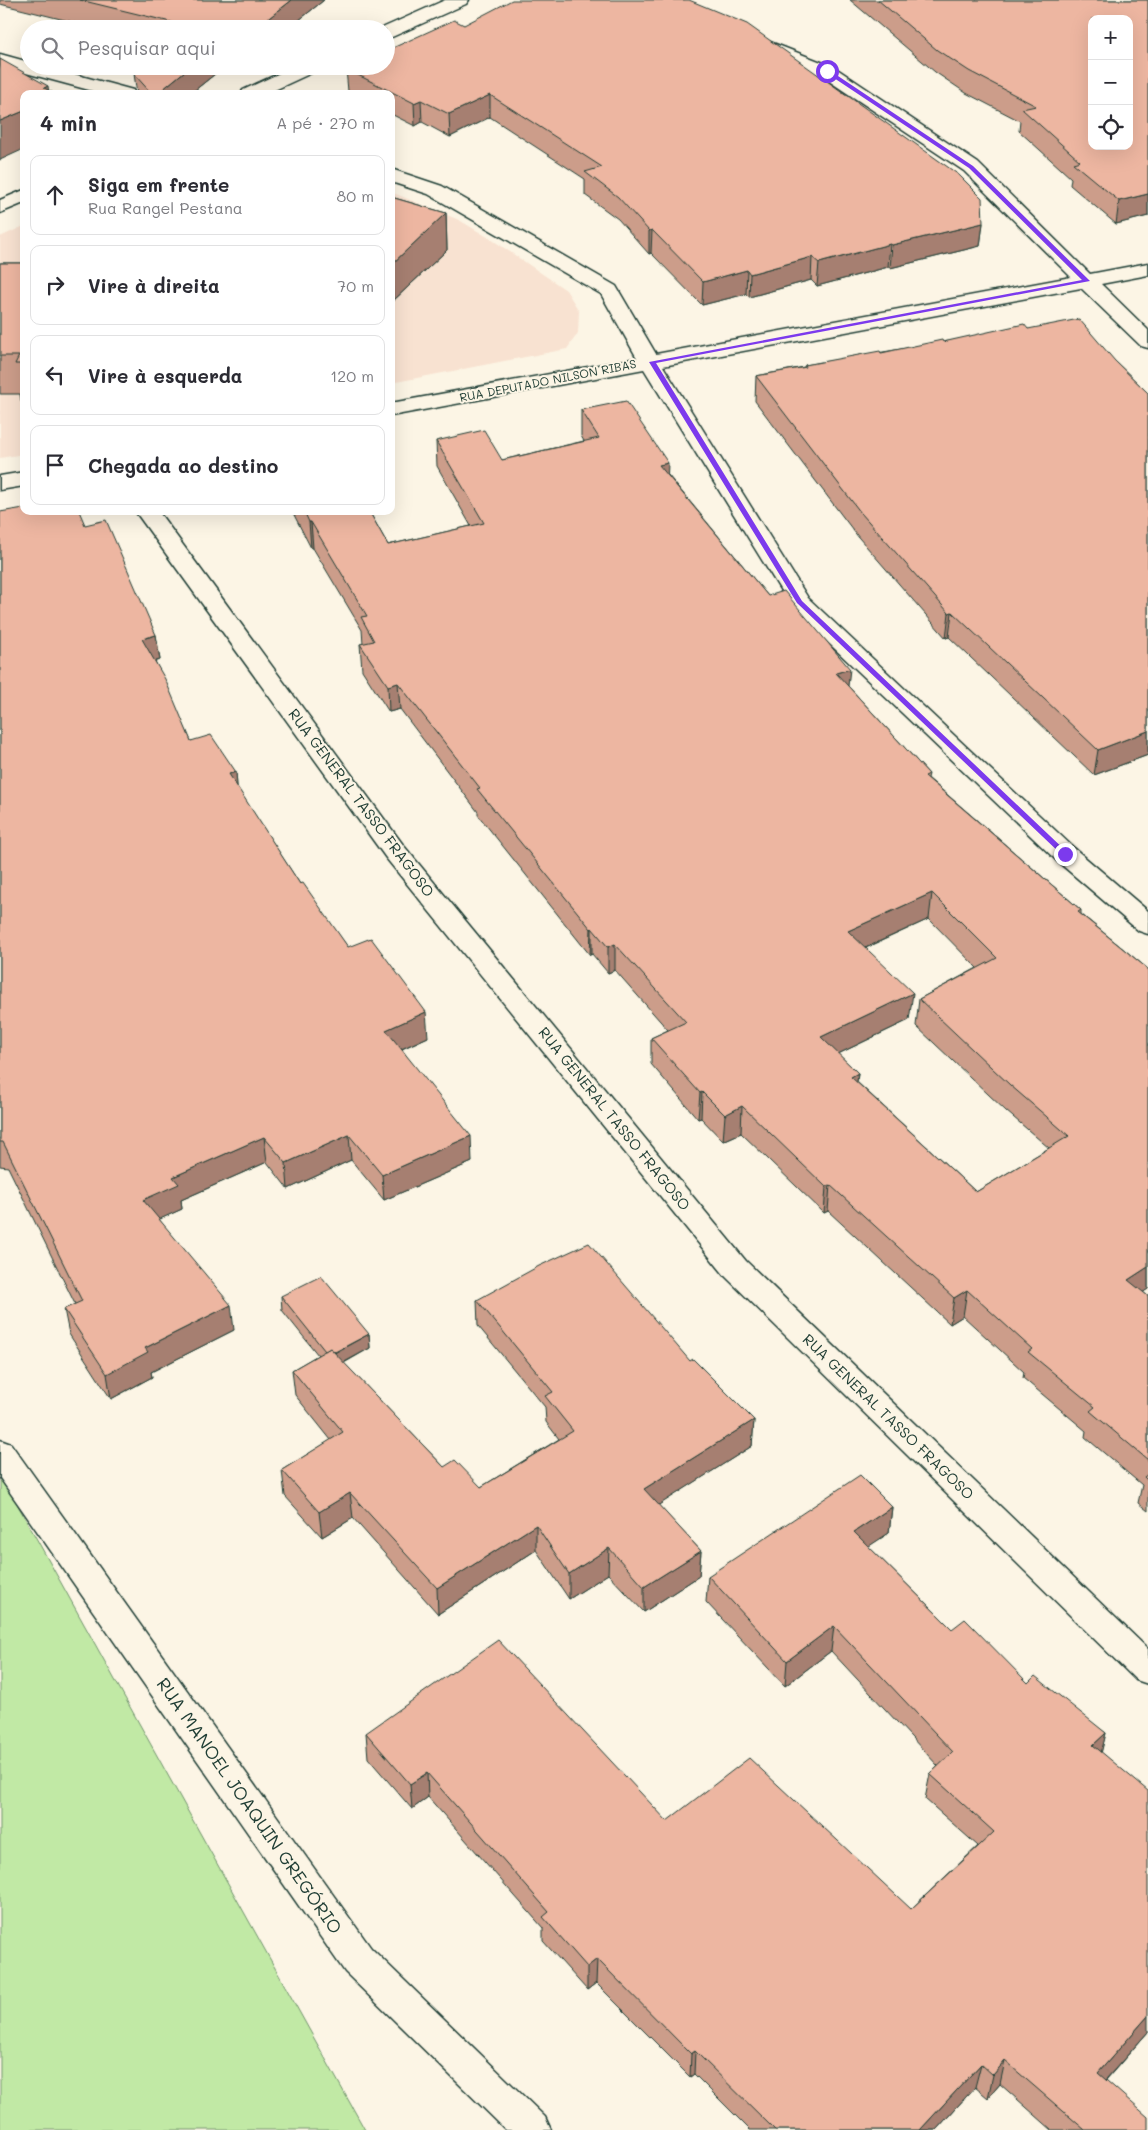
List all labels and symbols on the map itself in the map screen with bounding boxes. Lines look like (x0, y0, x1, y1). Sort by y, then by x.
route start (816, 60, 839, 83)
street label: RUA DEPUTADO NILSON RIBAS (458, 355, 638, 405)
street label: RUA GENERAL TASSO FRAGOSO (284, 704, 439, 901)
route end (1054, 843, 1077, 866)
street label: RUA GENERAL TASSO FRAGOSO (534, 1022, 695, 1214)
street label: RUA GENERAL TASSO FRAGOSO (799, 1329, 979, 1504)
street label: RUA MANOEL JOAQUIN GREGÓRIO (152, 1673, 348, 1938)

